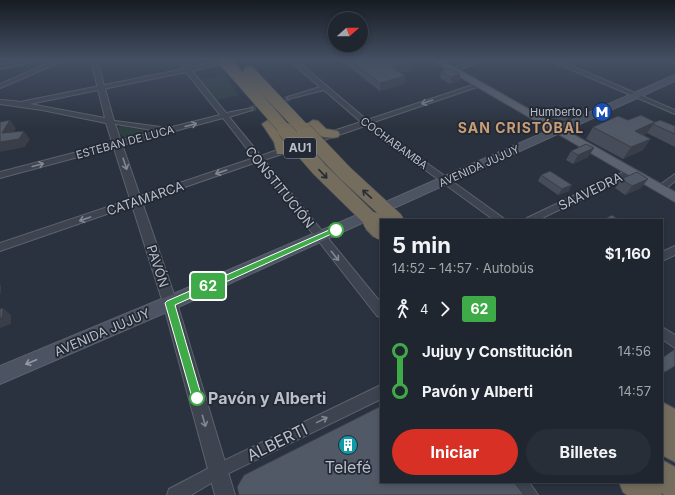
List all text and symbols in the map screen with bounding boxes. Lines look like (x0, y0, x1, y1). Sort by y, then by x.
north arrow (328, 12, 368, 52)
map controls (328, 12, 368, 52)
one-way arrow (422, 99, 434, 107)
metro station icon: Humberto I (591, 101, 613, 123)
place label: Humberto I (530, 105, 588, 119)
street label: COCHABAMBA (358, 114, 431, 172)
district label: SAN CRISTÓBAL (458, 119, 584, 136)
one-way arrow (184, 120, 197, 128)
street label: ESTEBAN DE LUCA (74, 122, 176, 162)
road number: AU1 (284, 138, 316, 158)
street label: AVENIDA JUJUY (436, 142, 522, 190)
street label: CONSTITUCIÓN (242, 143, 318, 231)
one-way arrow (122, 158, 129, 171)
one-way arrow (31, 161, 44, 168)
one-way arrow (215, 169, 228, 176)
one-way arrow (319, 169, 328, 179)
street label: SAAVEDRA (555, 169, 625, 213)
street label: CATAMARCA (104, 177, 186, 219)
one-way arrow (362, 189, 372, 199)
one-way arrow (79, 215, 91, 223)
unlabelled marker (328, 222, 344, 238)
text: 5 min (392, 232, 451, 258)
street label: PAVÓN (144, 243, 172, 289)
text: $1,160 (605, 244, 651, 263)
one-way arrow (331, 250, 340, 261)
text: 14:52 – 14:57 · Autobús (392, 260, 534, 276)
line badge: 62 (190, 273, 226, 299)
text: 62 (199, 277, 217, 294)
icon: walk (392, 298, 414, 320)
icon: forward (434, 298, 456, 320)
text: 62 (470, 300, 488, 317)
text: 4 (420, 301, 428, 317)
street label: AVENIDA JUJUY (52, 305, 153, 359)
text: Jujuy y Constitución (422, 342, 573, 361)
text: 14:56 (618, 343, 651, 359)
one-way arrow (25, 358, 37, 366)
text: Pavón y Alberti (422, 382, 533, 401)
text: 14:57 (618, 383, 651, 399)
place label: Pavón y Alberti (208, 388, 326, 408)
marker: Pavón y Alberti (189, 390, 205, 406)
one-way arrow (201, 415, 208, 428)
one-way arrow (316, 416, 328, 423)
street label: ALBERTI (243, 419, 311, 465)
button: Iniciar (392, 429, 518, 475)
button: Billetes (526, 429, 651, 475)
building icon: Telefé (337, 434, 359, 456)
place label: Telefé (325, 457, 371, 477)

